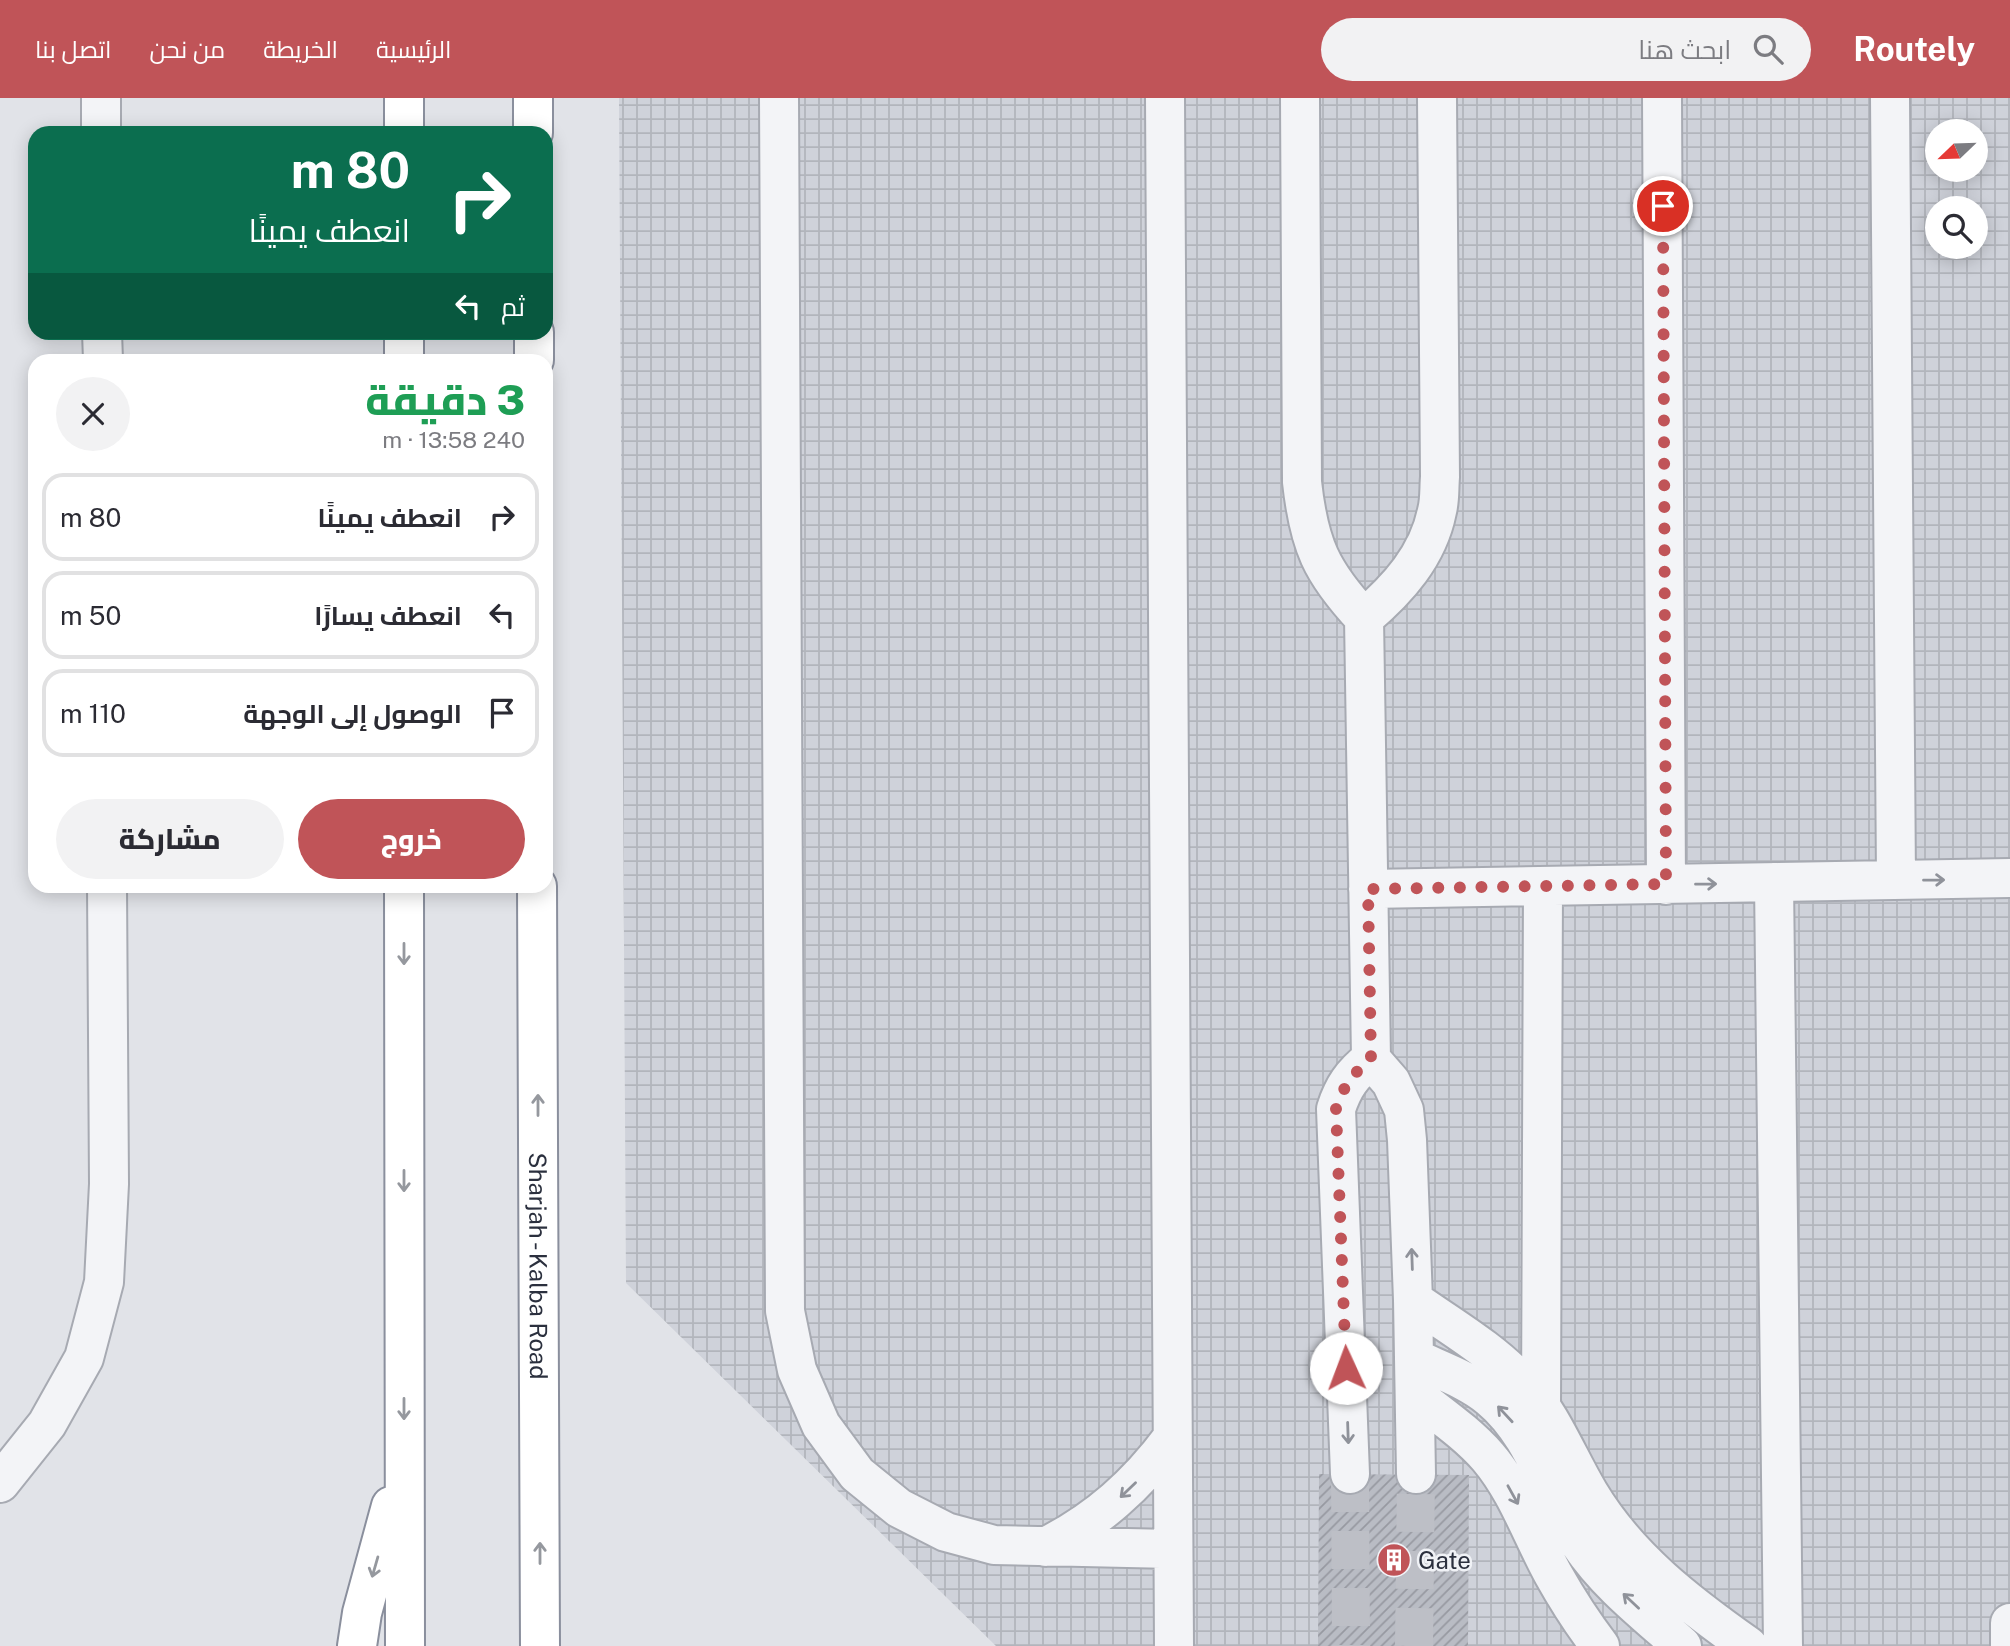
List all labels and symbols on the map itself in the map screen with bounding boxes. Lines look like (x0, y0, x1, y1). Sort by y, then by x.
north arrow (1925, 119, 1988, 182)
pin (1633, 176, 1693, 236)
one-way arrow (1922, 873, 1945, 886)
one-way arrow (1694, 877, 1717, 890)
one-way arrow (397, 942, 411, 965)
one-way arrow (531, 1094, 545, 1117)
street label: Sharjah - Kalba Road (524, 1152, 553, 1380)
one-way arrow (397, 1169, 411, 1192)
one-way arrow (1405, 1248, 1418, 1271)
position arrow (1309, 1331, 1383, 1405)
one-way arrow (397, 1397, 411, 1420)
one-way arrow (1497, 1406, 1514, 1423)
one-way arrow (1342, 1421, 1355, 1444)
one-way arrow (1119, 1482, 1137, 1498)
one-way arrow (1506, 1485, 1520, 1505)
building icon: Gate (1375, 1541, 1413, 1579)
one-way arrow (533, 1542, 547, 1565)
place label: Gate (1418, 1546, 1471, 1574)
one-way arrow (368, 1555, 381, 1577)
one-way arrow (1622, 1593, 1640, 1609)

